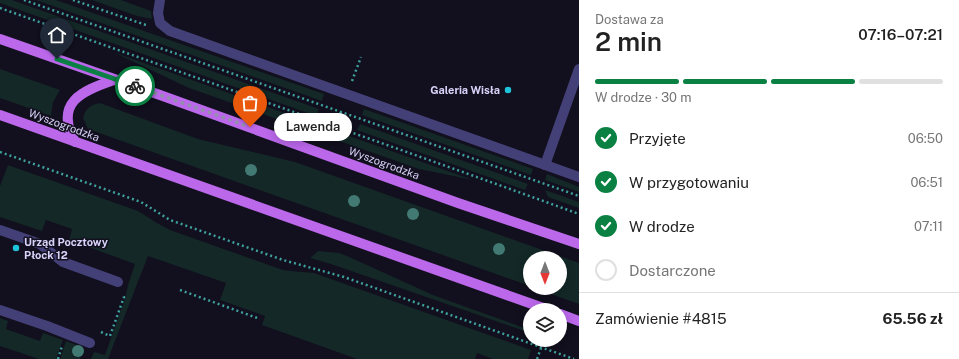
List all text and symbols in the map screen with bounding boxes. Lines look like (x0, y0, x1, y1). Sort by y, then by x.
text: Dostawa za (595, 12, 664, 27)
pin (40, 18, 74, 59)
icon: home (46, 24, 68, 46)
text: 2 min (595, 26, 662, 57)
text: 07:16–07:21 (858, 26, 943, 43)
courier (115, 66, 155, 106)
icon: bike (124, 75, 146, 97)
place label: Galeria Wisła (430, 84, 500, 96)
marker: Galeria Wisła (503, 85, 513, 95)
pin (233, 86, 267, 127)
text: W drodze · 30 m (595, 90, 691, 105)
icon: bag (239, 92, 261, 114)
street label: Wyszogrodzka (27, 107, 101, 143)
callout: Lawenda (274, 113, 352, 141)
text: Lawenda (286, 119, 340, 134)
icon: check (595, 127, 617, 149)
text: Przyjęte (629, 130, 686, 147)
text: 06:50 (908, 131, 943, 146)
street label: Wyszogrodzka (347, 145, 421, 181)
icon: check (595, 171, 617, 193)
text: W przygotowaniu (629, 174, 749, 191)
text: 06:51 (910, 175, 943, 190)
icon: check (595, 215, 617, 237)
text: W drodze (629, 218, 695, 235)
text: 07:11 (914, 219, 943, 234)
place label: Urząd Pocztowy Płock 12 (24, 236, 109, 261)
marker: Urząd Pocztowy Płock 12 (11, 243, 21, 253)
north arrow (523, 251, 567, 295)
map controls (523, 251, 567, 347)
text: Dostarczone (629, 262, 716, 279)
button: layers (523, 303, 567, 347)
text: Zamówienie #4815 (595, 310, 727, 327)
text: 65.56 zł (882, 310, 943, 327)

